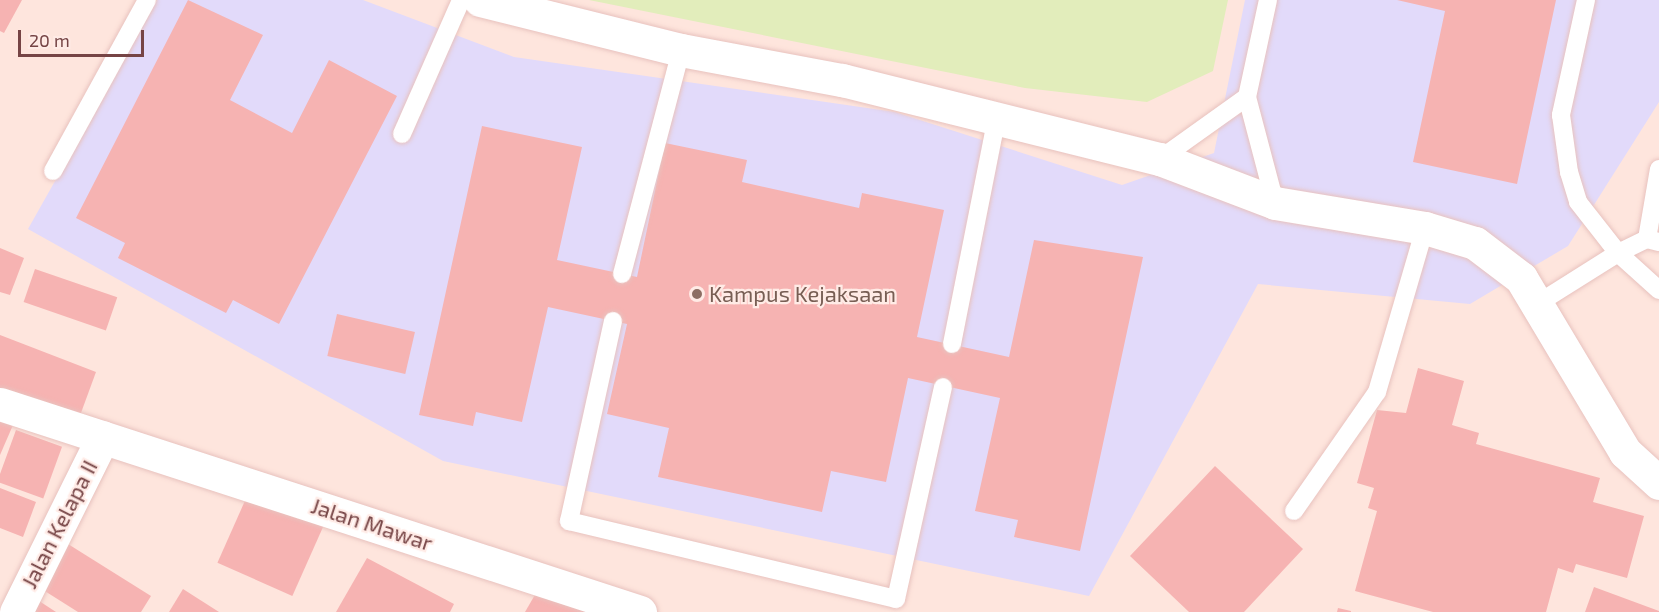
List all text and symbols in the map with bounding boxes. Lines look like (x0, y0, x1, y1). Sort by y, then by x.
scale bar (21, 18, 147, 56)
text: 20 m (29, 29, 70, 51)
place label: Kampus Kejaksaan (709, 281, 896, 307)
marker: Kampus Kejaksaan (690, 287, 704, 301)
street label: Jalan Kelapa II (15, 456, 103, 592)
street label: Jalan Mawar (308, 492, 436, 556)

